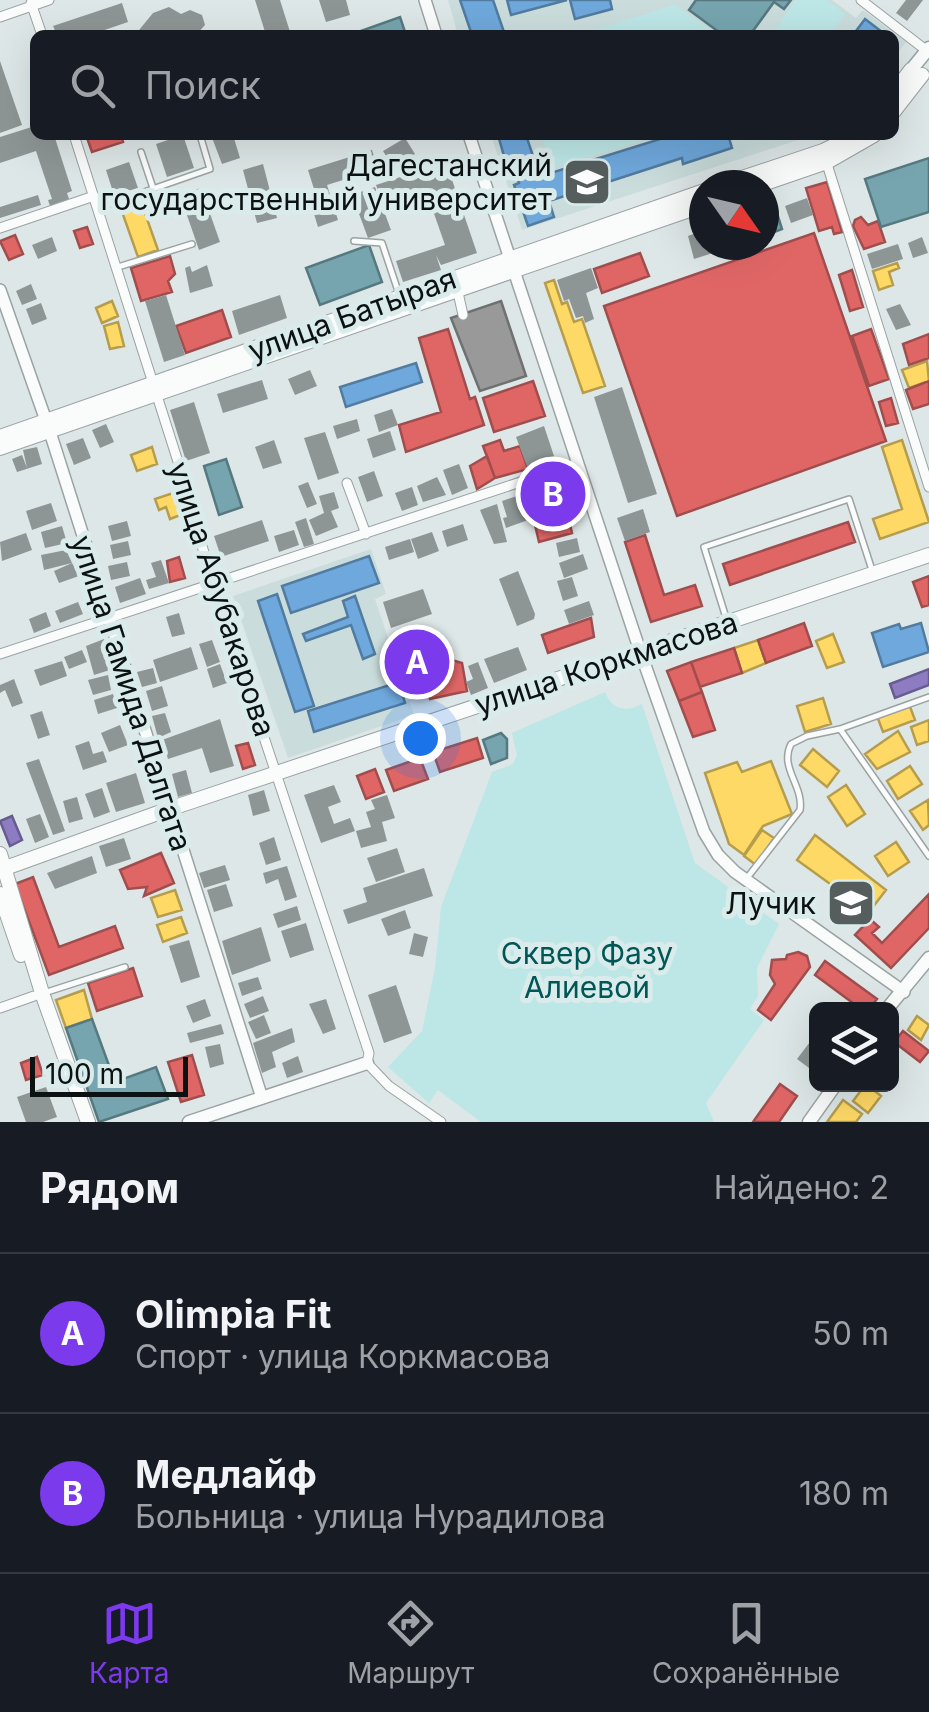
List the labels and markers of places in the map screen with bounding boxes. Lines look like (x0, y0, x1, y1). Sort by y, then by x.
place label: Дагестанский государственный университет (101, 147, 552, 217)
school or university icon: Дагестанский государственный университет (561, 156, 613, 208)
pin: B (520, 456, 586, 532)
pin: A (384, 624, 450, 700)
school or university icon: Лучик (825, 877, 877, 929)
place label: Лучик (725, 885, 816, 921)

